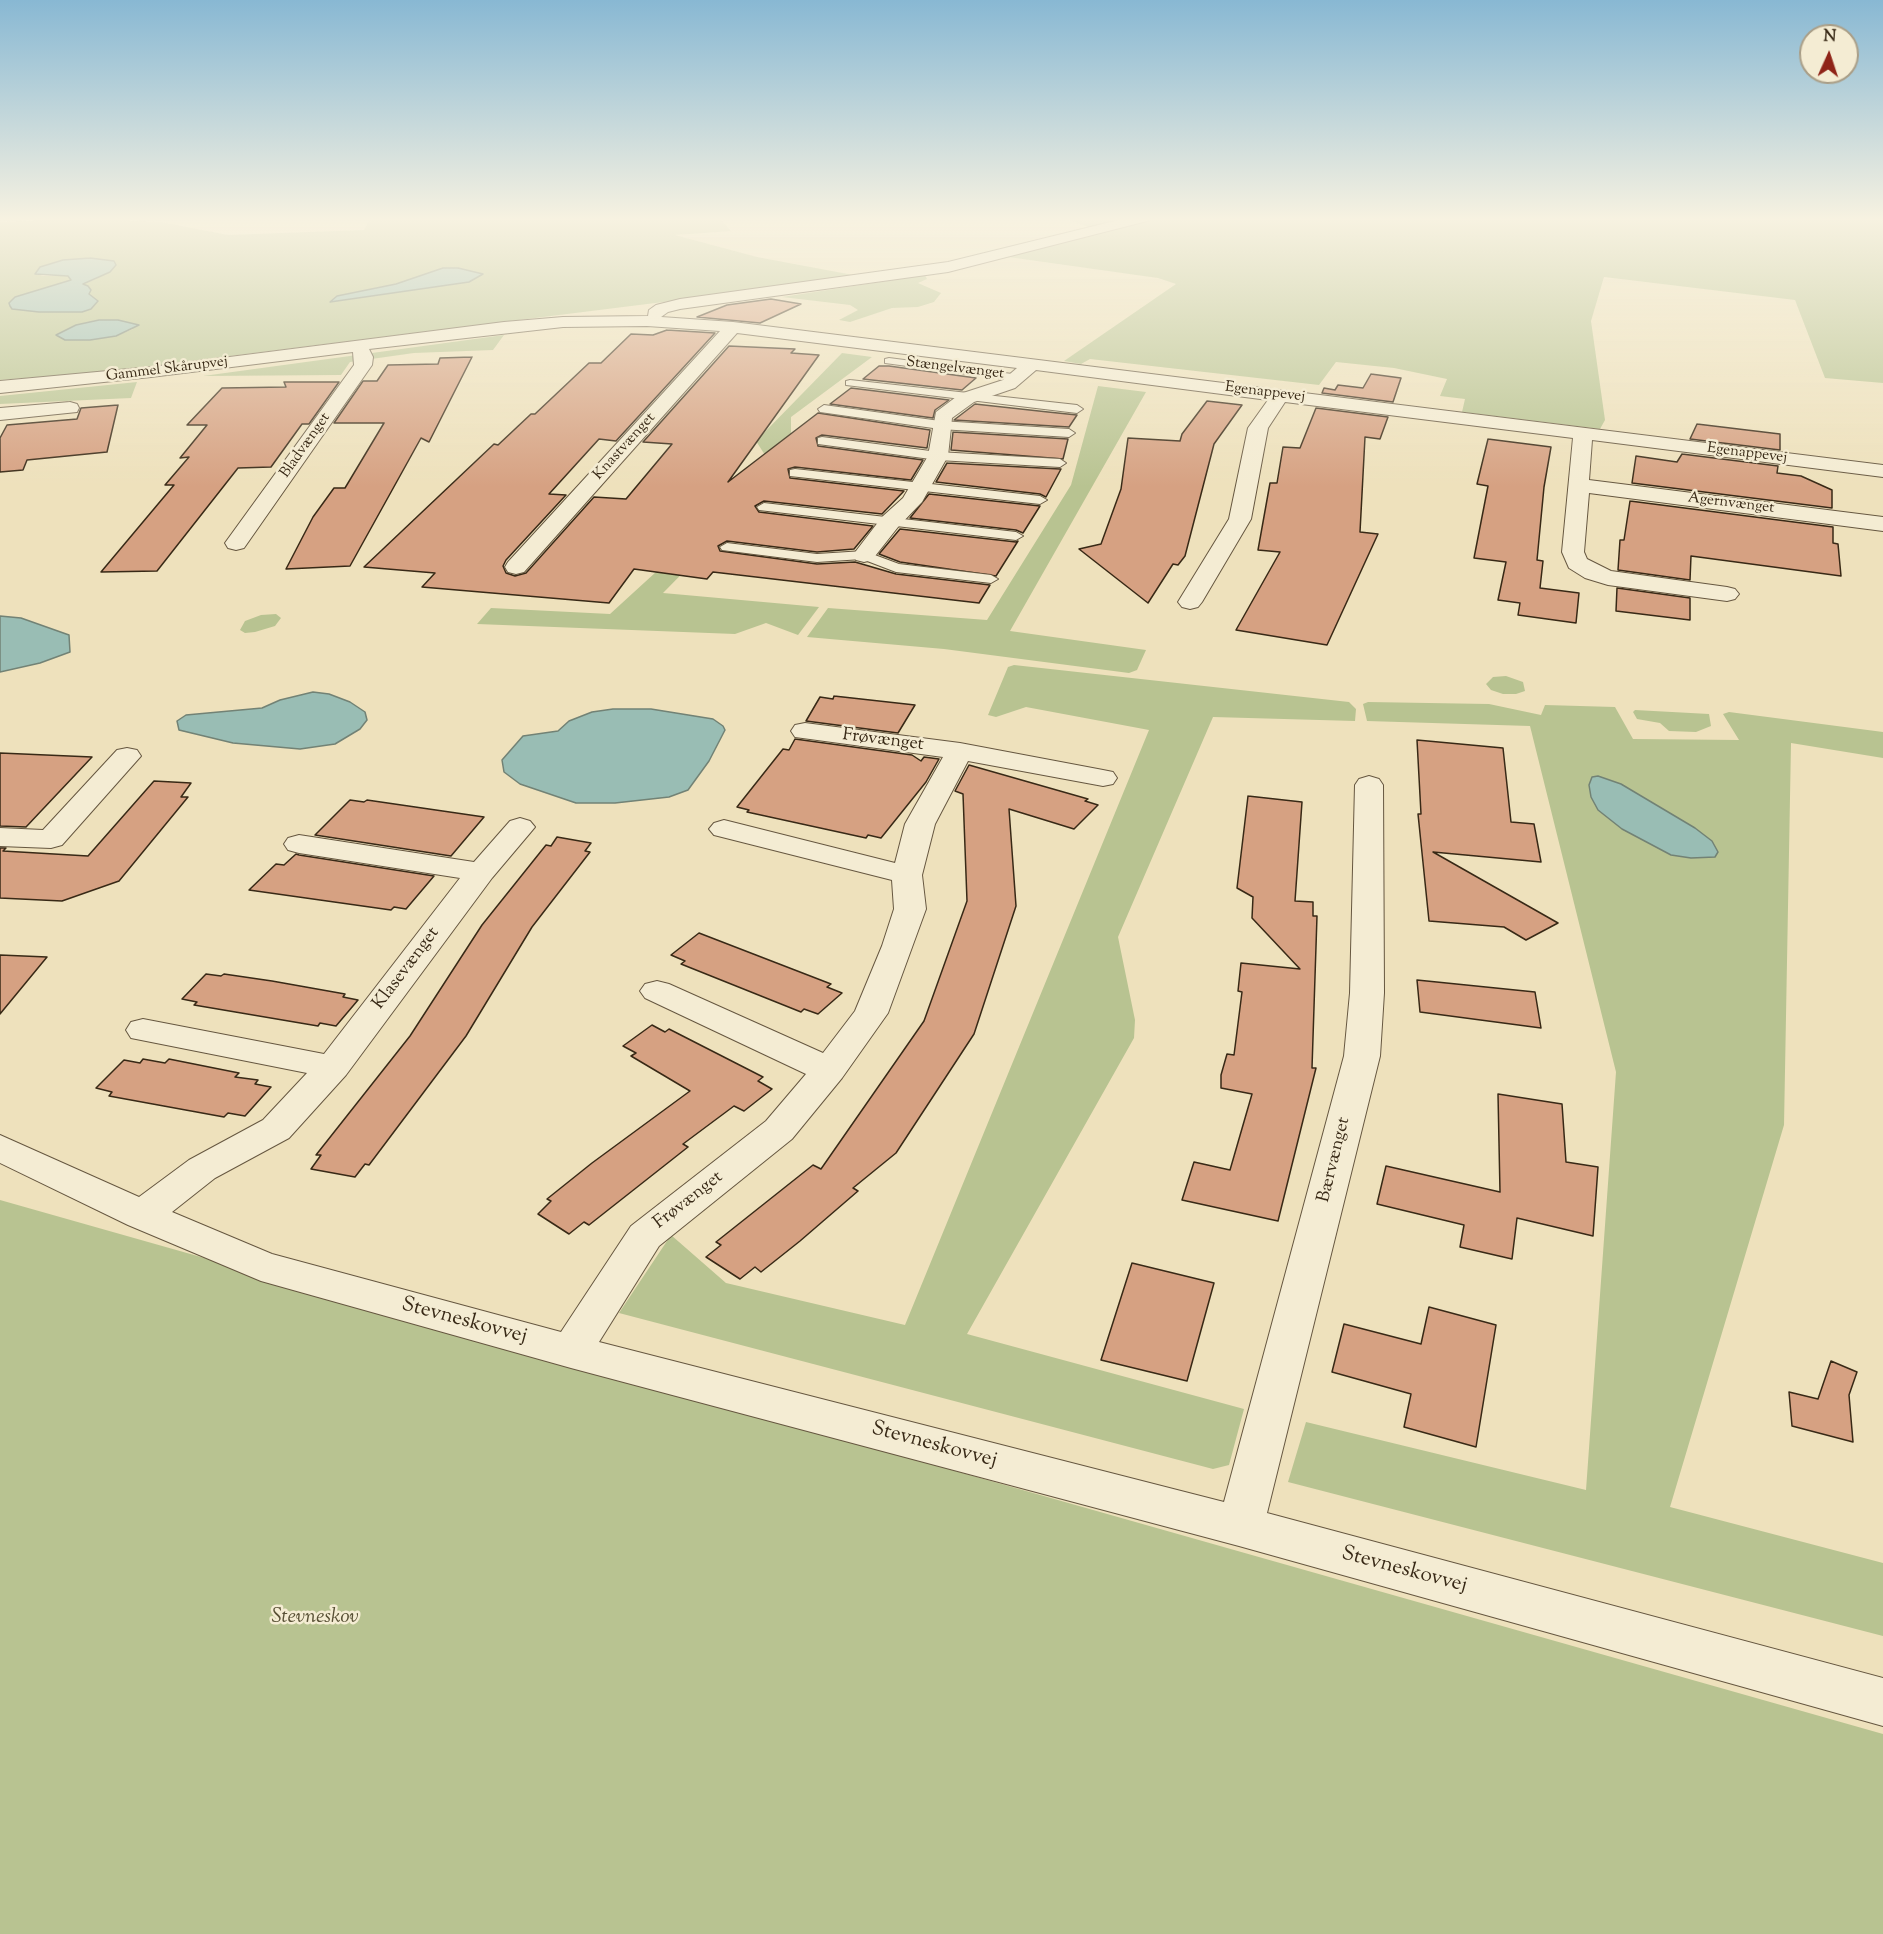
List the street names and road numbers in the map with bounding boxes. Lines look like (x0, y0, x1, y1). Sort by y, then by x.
street label: Gammel Skårupvej (105, 354, 229, 386)
street label: Stængelvænget (905, 354, 1005, 384)
street label: Egenappevej (1224, 379, 1306, 407)
street label: Bladvænget (277, 410, 335, 482)
street label: Knastvænget (590, 410, 660, 484)
street label: Egenappevej (1706, 440, 1788, 468)
street label: Agernvænget (1687, 490, 1775, 518)
street label: Frøvænget (841, 725, 925, 757)
street label: Klasevænget (369, 924, 445, 1014)
street label: Bærvænget (1314, 1115, 1356, 1205)
street label: Frøvænget (650, 1167, 728, 1235)
street label: Stevneskovvej (398, 1293, 530, 1351)
street label: Stevneskovvej (868, 1417, 1000, 1475)
street label: Stevneskovvej (1338, 1542, 1470, 1600)

